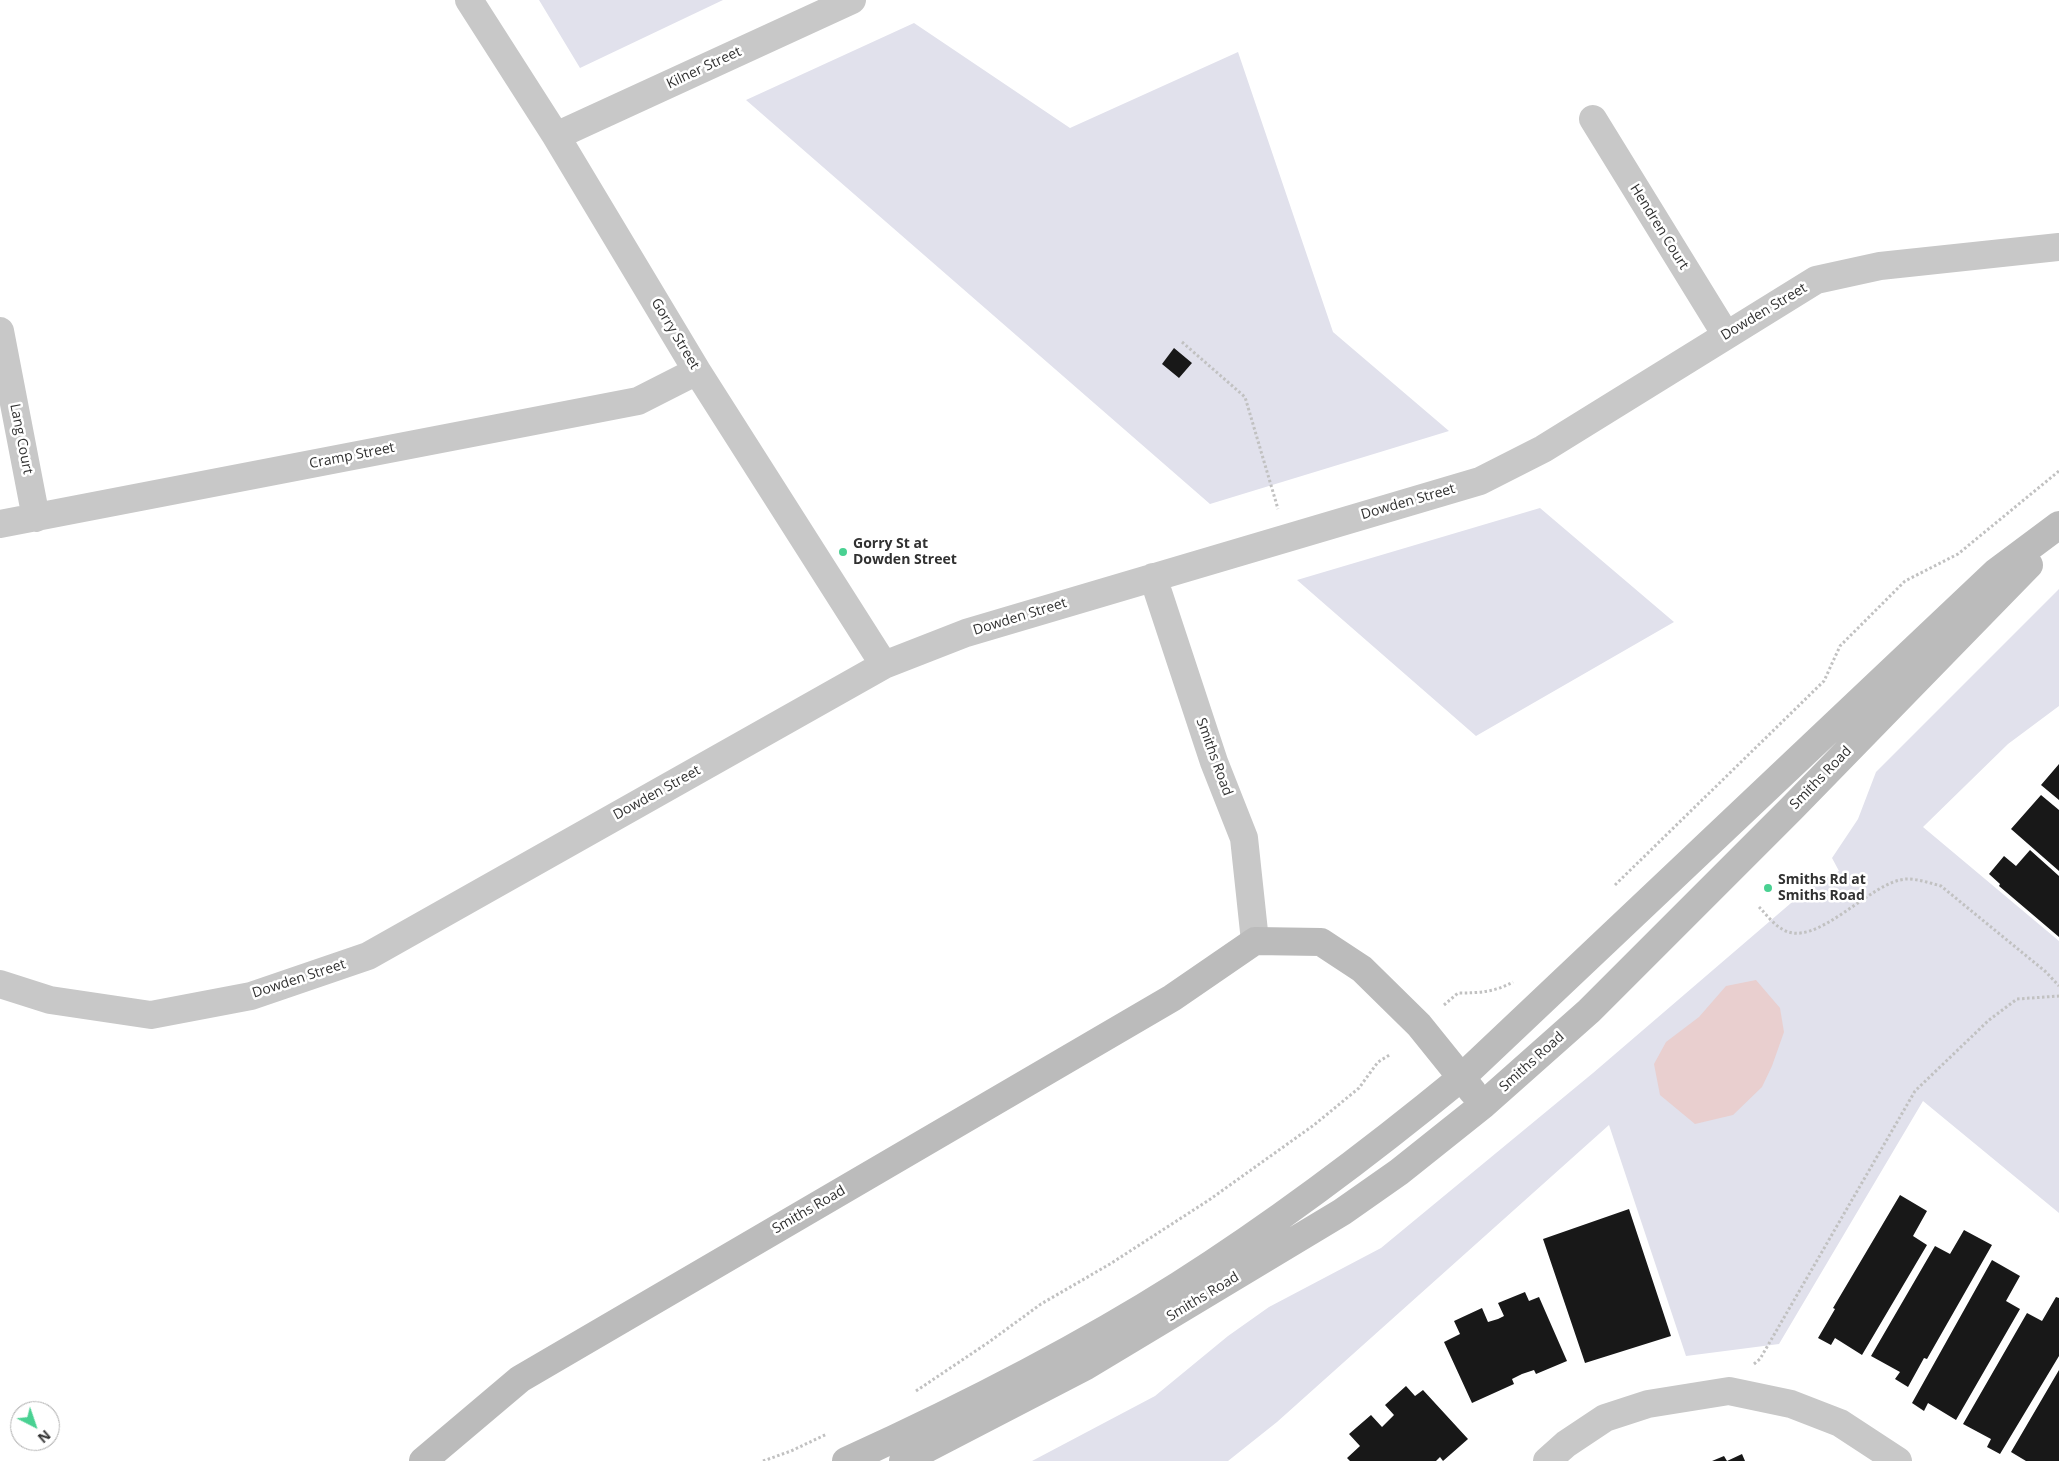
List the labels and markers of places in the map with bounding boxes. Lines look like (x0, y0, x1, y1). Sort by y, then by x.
place label: Gorry St at Dowden Street (853, 536, 957, 568)
marker: Gorry St at Dowden Street (837, 546, 849, 558)
place label: Smiths Rd at Smiths Road (1778, 872, 1866, 904)
marker: Smiths Rd at Smiths Road (1762, 882, 1774, 894)

